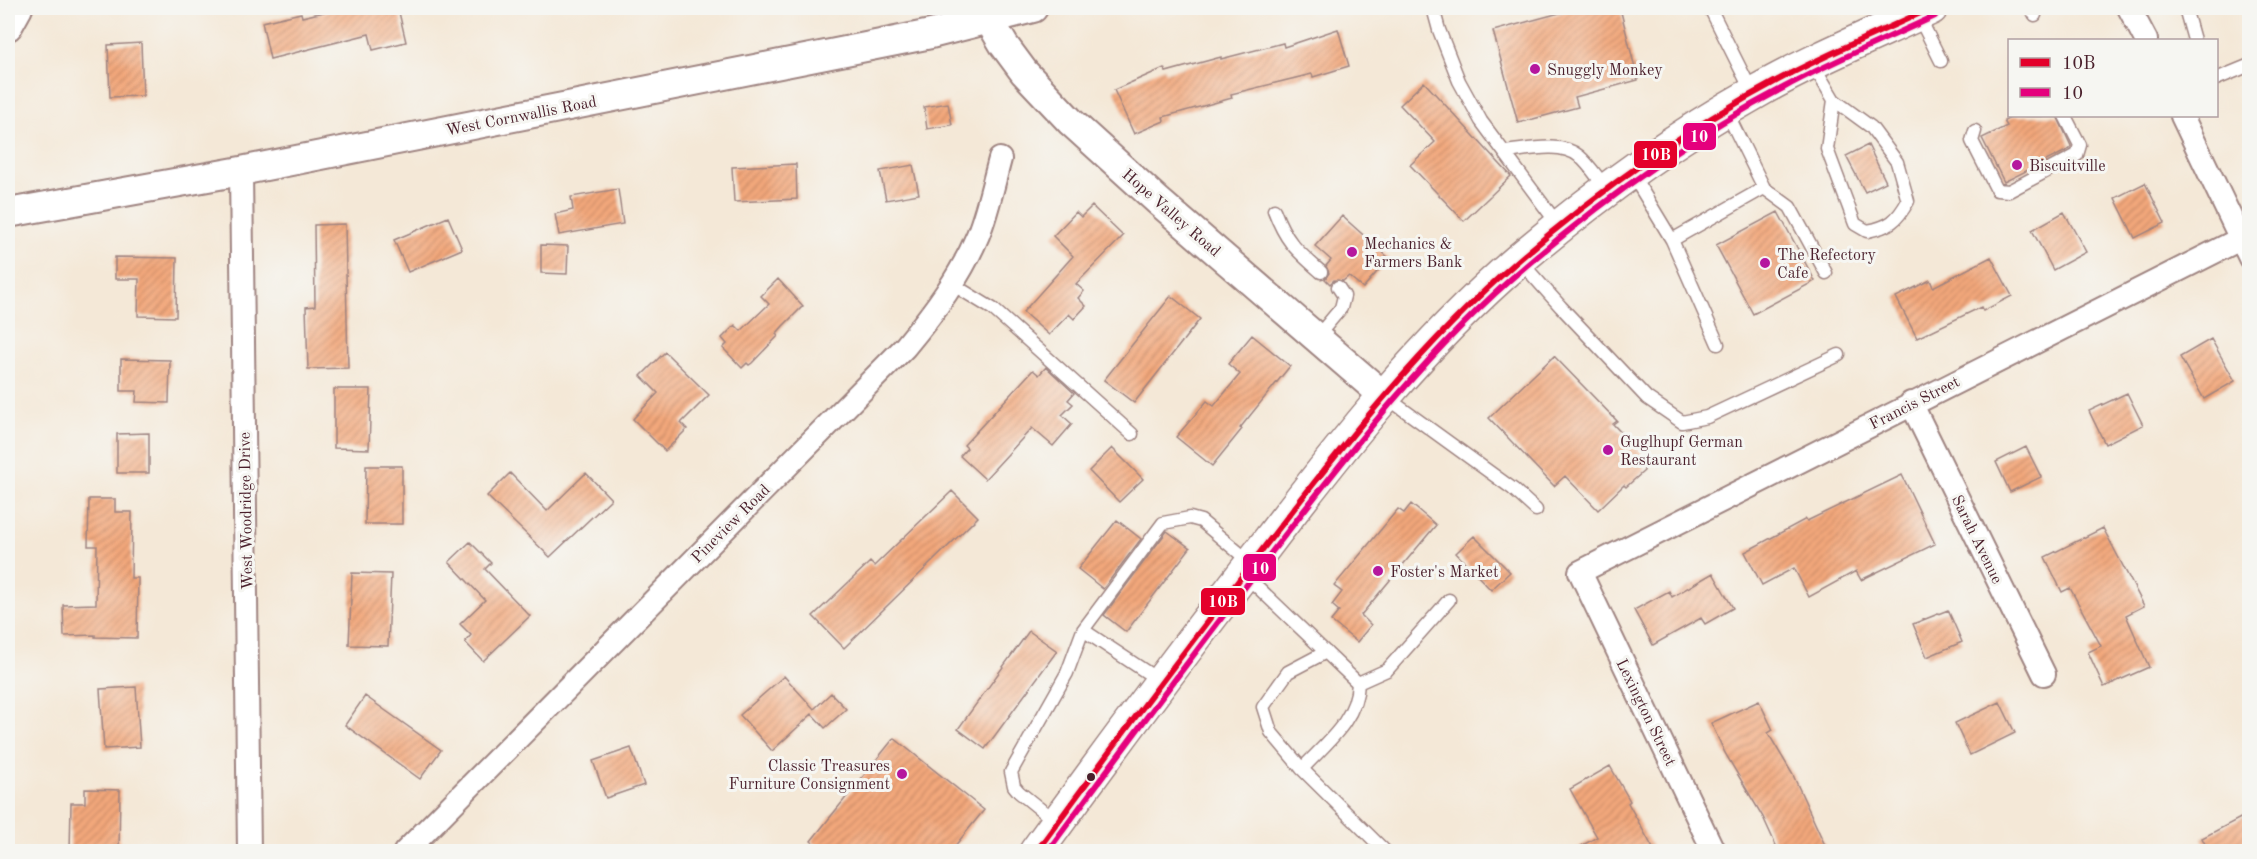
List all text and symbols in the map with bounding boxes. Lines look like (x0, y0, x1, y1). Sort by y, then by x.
legend (2008, 39, 2218, 117)
text: 10B (2062, 55, 2095, 73)
marker: Snuggly Monkey (1528, 62, 1542, 76)
place label: Snuggly Monkey (1547, 63, 1663, 79)
text: 10 (2062, 85, 2083, 103)
street label: West Cornwallis Road (444, 94, 598, 139)
line badge: 10 (1682, 122, 1717, 151)
text: 10 (1690, 130, 1708, 146)
line badge: 10B (1633, 140, 1678, 169)
text: 10B (1641, 148, 1671, 164)
marker: Biscuitville (2010, 158, 2024, 172)
place label: Biscuitville (2029, 159, 2106, 175)
street label: Hope Valley Road (1119, 167, 1223, 260)
place label: Mechanics & Farmers Bank (1364, 237, 1462, 271)
marker: Mechanics & Farmers Bank (1345, 245, 1359, 259)
place label: The Refectory Cafe (1777, 248, 1876, 282)
marker: The Refectory Cafe (1758, 256, 1772, 270)
street label: Francis Street (1867, 374, 1963, 433)
street label: West Woodridge Drive (238, 432, 256, 590)
place label: Guglhupf German Restaurant (1620, 435, 1743, 469)
marker: Guglhupf German Restaurant (1601, 443, 1615, 457)
street label: Pineview Road (689, 482, 774, 567)
street label: Sarah Avenue (1948, 493, 2004, 587)
line badge: 10 (1242, 553, 1277, 582)
text: 10 (1251, 562, 1269, 578)
marker: Foster's Market (1371, 564, 1385, 578)
place label: Foster's Market (1390, 565, 1499, 581)
line badge: 10B (1200, 587, 1246, 616)
text: 10B (1208, 595, 1238, 611)
street label: Lexington Street (1612, 657, 1678, 769)
place label: Classic Treasures Furniture Consignment (728, 759, 890, 793)
marker: Classic Treasures Furniture Consignment (895, 767, 909, 781)
unlabelled marker (1085, 771, 1097, 783)

